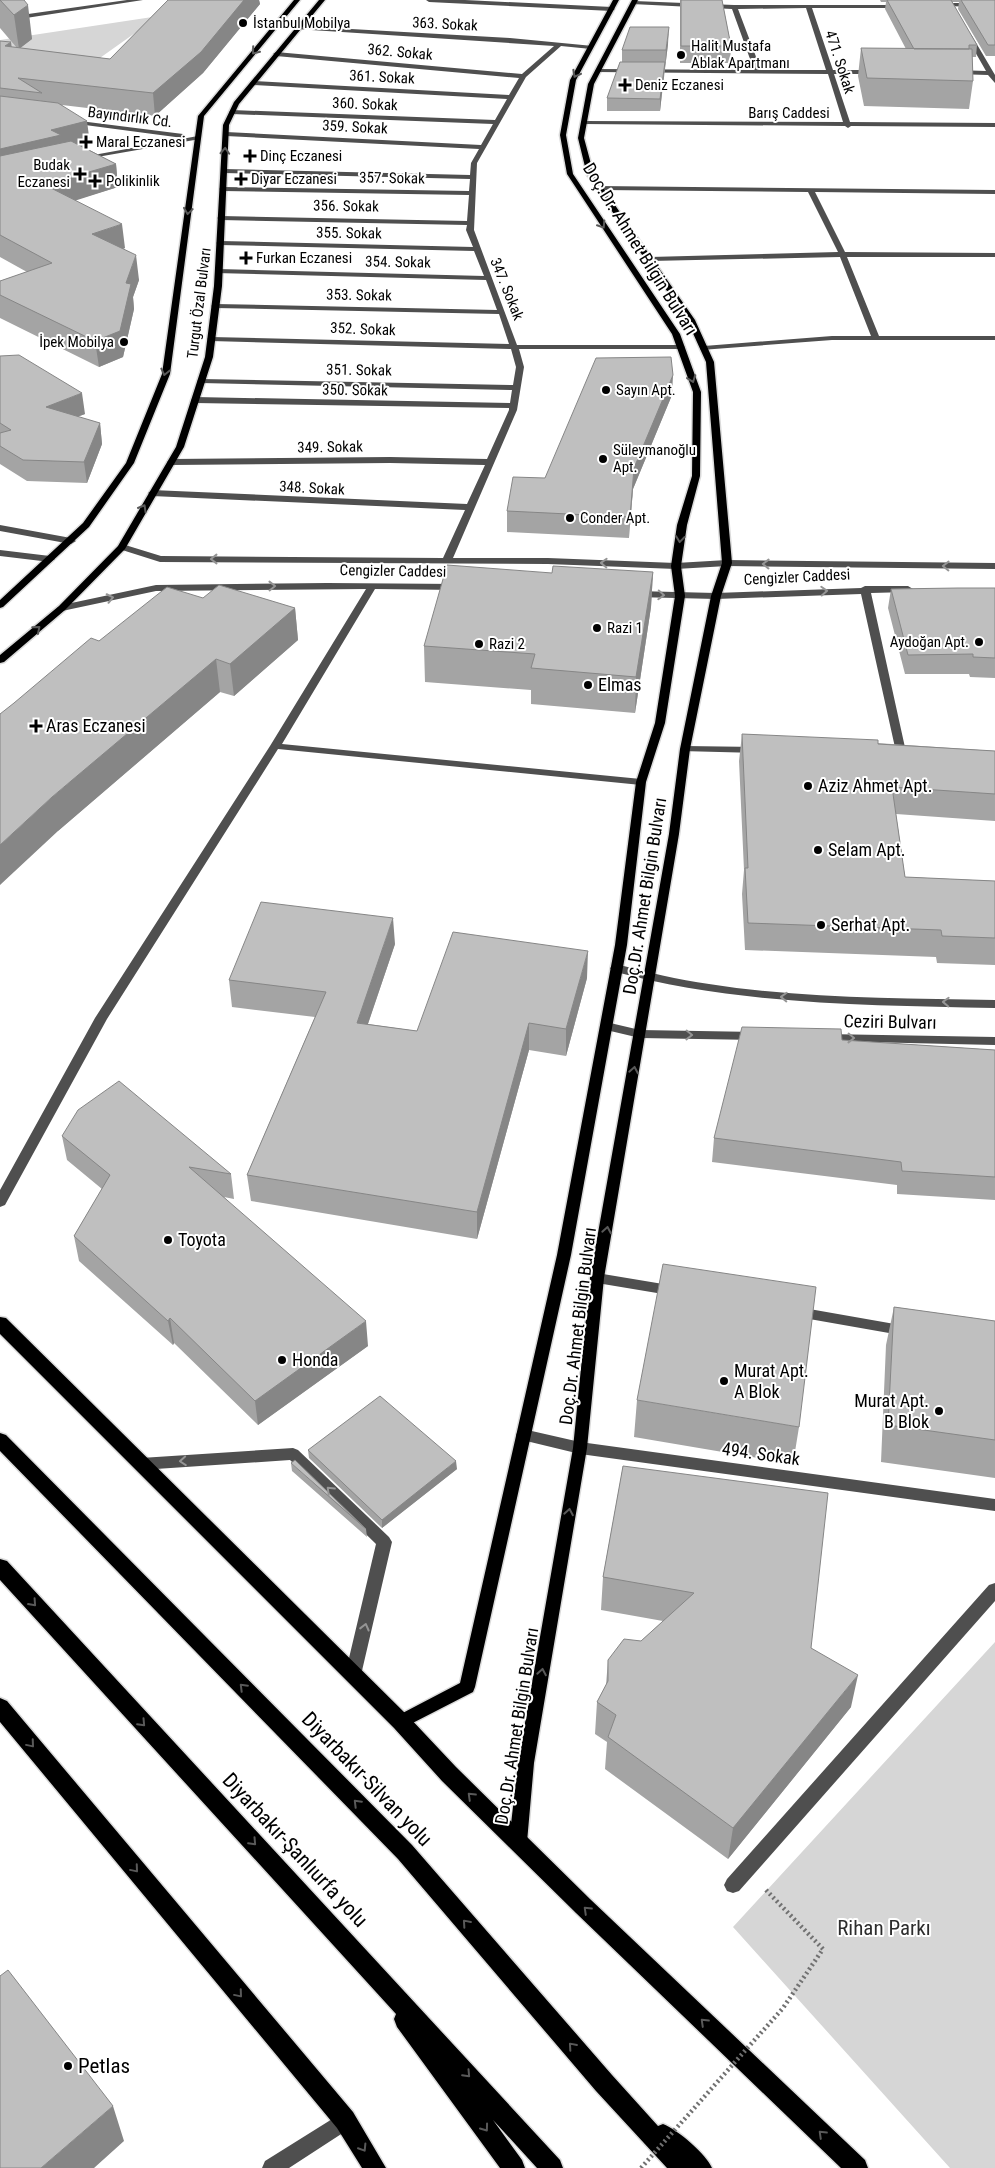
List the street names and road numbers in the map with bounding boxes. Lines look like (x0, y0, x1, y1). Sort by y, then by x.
street label: 363. Sokak (412, 13, 478, 35)
street label: 471. Sokak (821, 28, 859, 96)
street label: 362. Sokak (367, 40, 434, 64)
street label: 361. Sokak (349, 66, 415, 88)
street label: 360. Sokak (332, 94, 398, 114)
street label: Bayındırlık Cd. (87, 103, 173, 131)
street label: Barış Caddesi (748, 104, 830, 122)
street label: 359. Sokak (322, 116, 388, 138)
street label: Doç.Dr. Ahmet Bilgin Bulvarı (579, 159, 702, 339)
street label: 357. Sokak (359, 168, 425, 188)
street label: 356. Sokak (313, 196, 379, 216)
street label: 355. Sokak (316, 223, 382, 243)
street label: Turgut Özal Bulvarı (183, 247, 215, 359)
street label: 354. Sokak (365, 252, 431, 272)
street label: 347. Sokak (486, 255, 528, 323)
street label: 353. Sokak (326, 285, 392, 305)
street label: 352. Sokak (330, 319, 396, 339)
street label: 351. Sokak (326, 360, 392, 380)
street label: 350. Sokak (322, 380, 388, 400)
street label: 349. Sokak (297, 437, 363, 457)
street label: 348. Sokak (279, 477, 345, 499)
street label: Cengizler Caddesi (340, 561, 446, 581)
street label: Cengizler Caddesi (743, 565, 851, 589)
street label: Doç.Dr. Ahmet Bilgin Bulvarı (619, 796, 670, 996)
street label: Ceziri Bulvarı (843, 1010, 937, 1033)
street label: Doç.Dr. Ahmet Bilgin Bulvarı (555, 1226, 600, 1426)
street label: 494. Sokak (721, 1438, 802, 1469)
street label: Doç.Dr. Ahmet Bilgin Bulvarı (491, 1626, 542, 1826)
street label: Diyarbakır-Silvan yolu (297, 1707, 437, 1851)
street label: Diyarbakır-Şanlıurfa yolu (218, 1768, 372, 1932)

